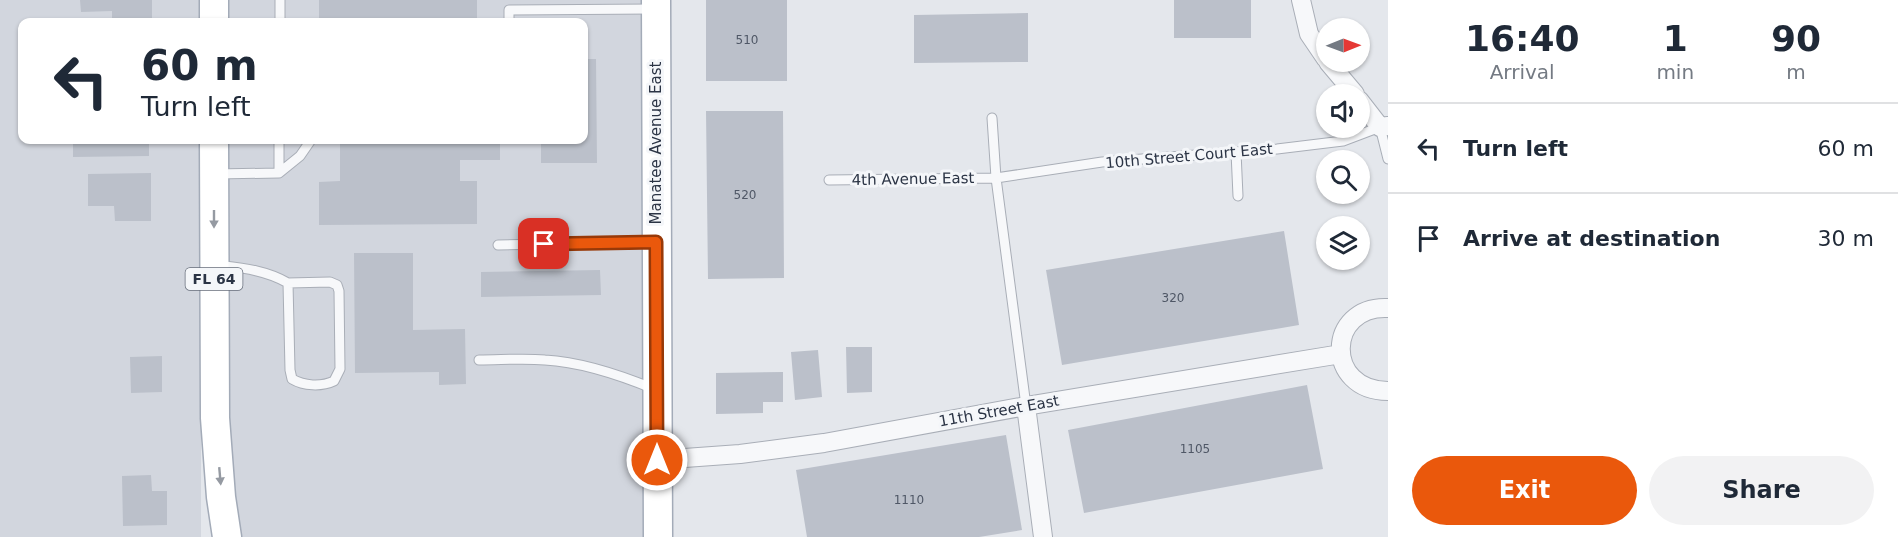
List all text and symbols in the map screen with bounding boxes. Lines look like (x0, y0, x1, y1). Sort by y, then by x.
north arrow (1316, 18, 1370, 72)
map controls (1316, 18, 1370, 270)
text: 16:40 (1465, 18, 1579, 59)
text: 1 (1663, 18, 1688, 59)
text: 90 (1771, 18, 1821, 59)
house number: 510 (736, 33, 758, 47)
text: 60 m (141, 41, 258, 90)
icon: left (42, 42, 120, 120)
text: Arrival (1490, 60, 1555, 84)
text: min (1656, 60, 1694, 84)
text: m (1786, 60, 1806, 84)
street label: Manatee Avenue East (647, 61, 665, 224)
button: sound (1316, 84, 1370, 138)
text: Turn left (141, 91, 251, 122)
icon: left (1412, 132, 1445, 165)
text: Turn left (1463, 136, 1568, 161)
text: 60 m (1818, 136, 1874, 161)
street label: 10th Street Court East (1105, 140, 1274, 172)
button: search (1316, 150, 1370, 204)
street label: 4th Avenue East (852, 169, 975, 189)
house number: 520 (734, 188, 756, 202)
one-way arrow (209, 209, 219, 228)
button: layers (1316, 216, 1370, 270)
pin (518, 218, 569, 269)
icon: arrive (1412, 222, 1445, 255)
text: Arrive at destination (1463, 226, 1720, 251)
text: 30 m (1818, 226, 1874, 251)
icon: arrive (527, 227, 560, 260)
road number: FL 64 (186, 268, 242, 290)
house number: 320 (1162, 291, 1184, 305)
street label: 11th Street East (937, 392, 1061, 430)
position arrow (625, 428, 689, 492)
house number: 1105 (1180, 442, 1210, 456)
button: Exit (1412, 456, 1637, 525)
button: Share (1649, 456, 1874, 525)
one-way arrow (215, 467, 224, 486)
house number: 1110 (894, 493, 924, 507)

